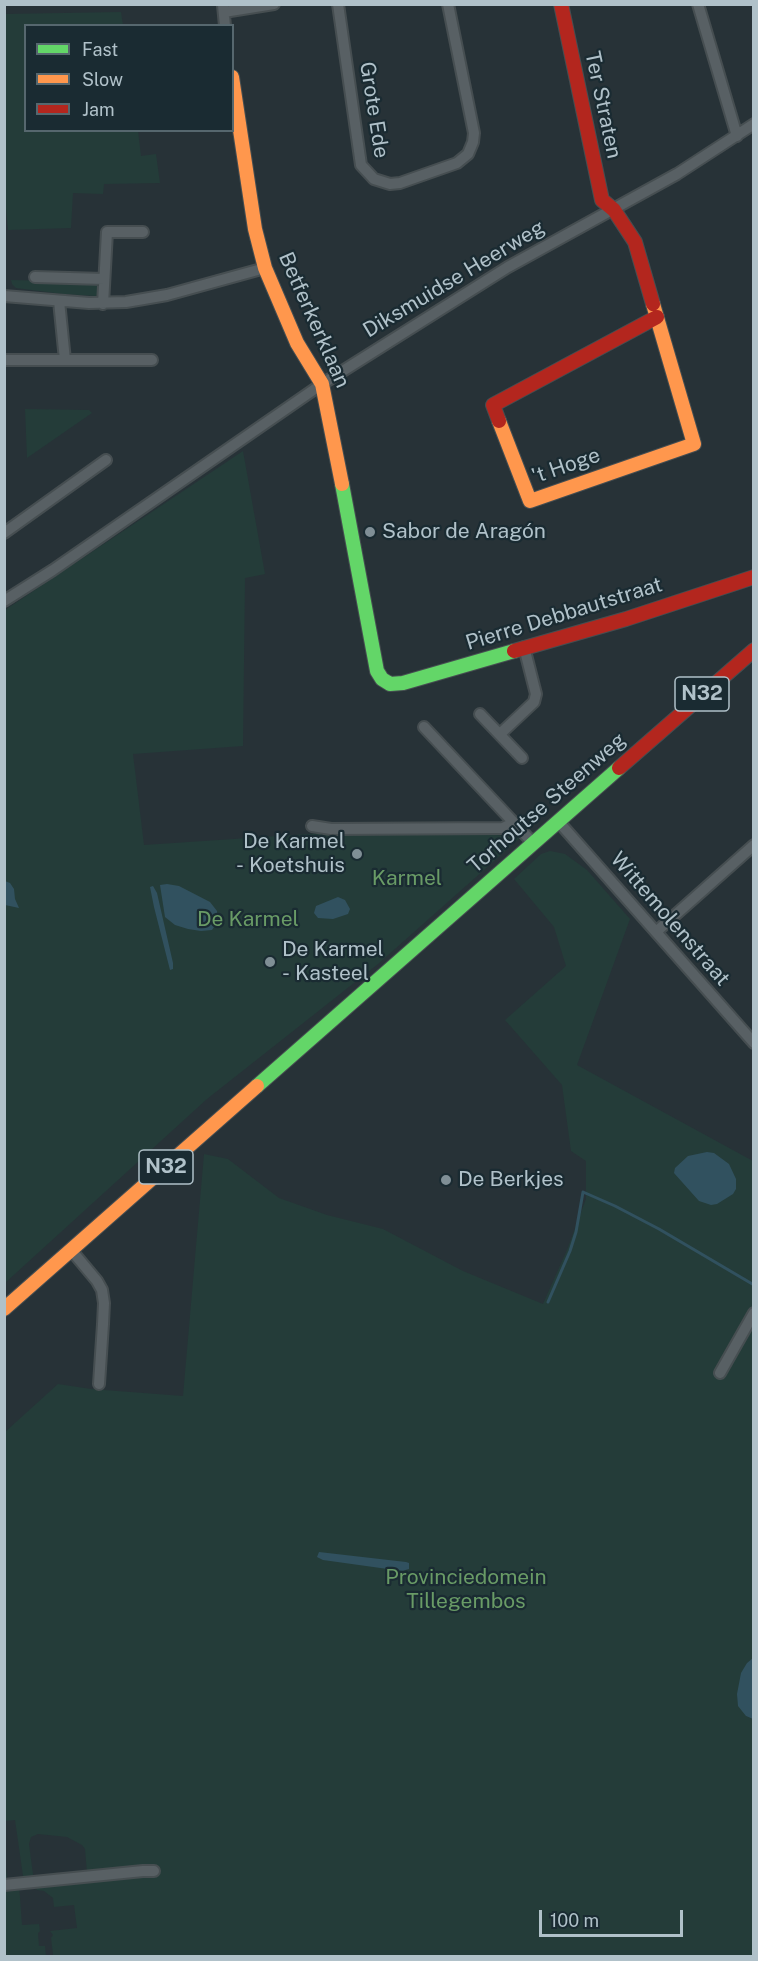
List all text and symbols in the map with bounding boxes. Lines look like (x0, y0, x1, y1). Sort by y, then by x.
legend (24, 24, 234, 132)
text: Fast (82, 39, 118, 60)
street label: Ter Straten (579, 49, 627, 161)
street label: Grote Ede (354, 60, 394, 160)
text: Slow (82, 69, 123, 90)
text: Jam (82, 99, 115, 120)
street label: Diksmuidse Heerweg (359, 215, 549, 343)
street label: Betferkerklaan (273, 248, 355, 392)
street label: 't Hoge (529, 443, 603, 489)
place label: Sabor de Aragón (382, 519, 546, 545)
marker: Sabor de Aragón (363, 525, 377, 539)
street label: Pierre Debbautstraat (463, 572, 665, 656)
road number: N32 (675, 677, 729, 711)
street label: Torhoutse Steenweg (463, 728, 631, 878)
place label: De Karmel - Koetshuis (236, 829, 345, 879)
marker: De Karmel - Koetshuis (350, 847, 364, 861)
street label: Wittemolenstraat (605, 847, 735, 991)
park label: Karmel (372, 866, 442, 892)
park label: De Karmel (197, 907, 299, 933)
place label: De Karmel - Kasteel (282, 937, 384, 987)
marker: De Karmel - Kasteel (263, 955, 277, 969)
road number: N32 (139, 1150, 193, 1184)
place label: De Berkjes (458, 1167, 564, 1193)
marker: De Berkjes (439, 1173, 453, 1187)
park label: Provinciedomein Tillegembos (385, 1565, 547, 1615)
scale bar (542, 1898, 686, 1936)
text: 100 m (550, 1910, 599, 1931)

